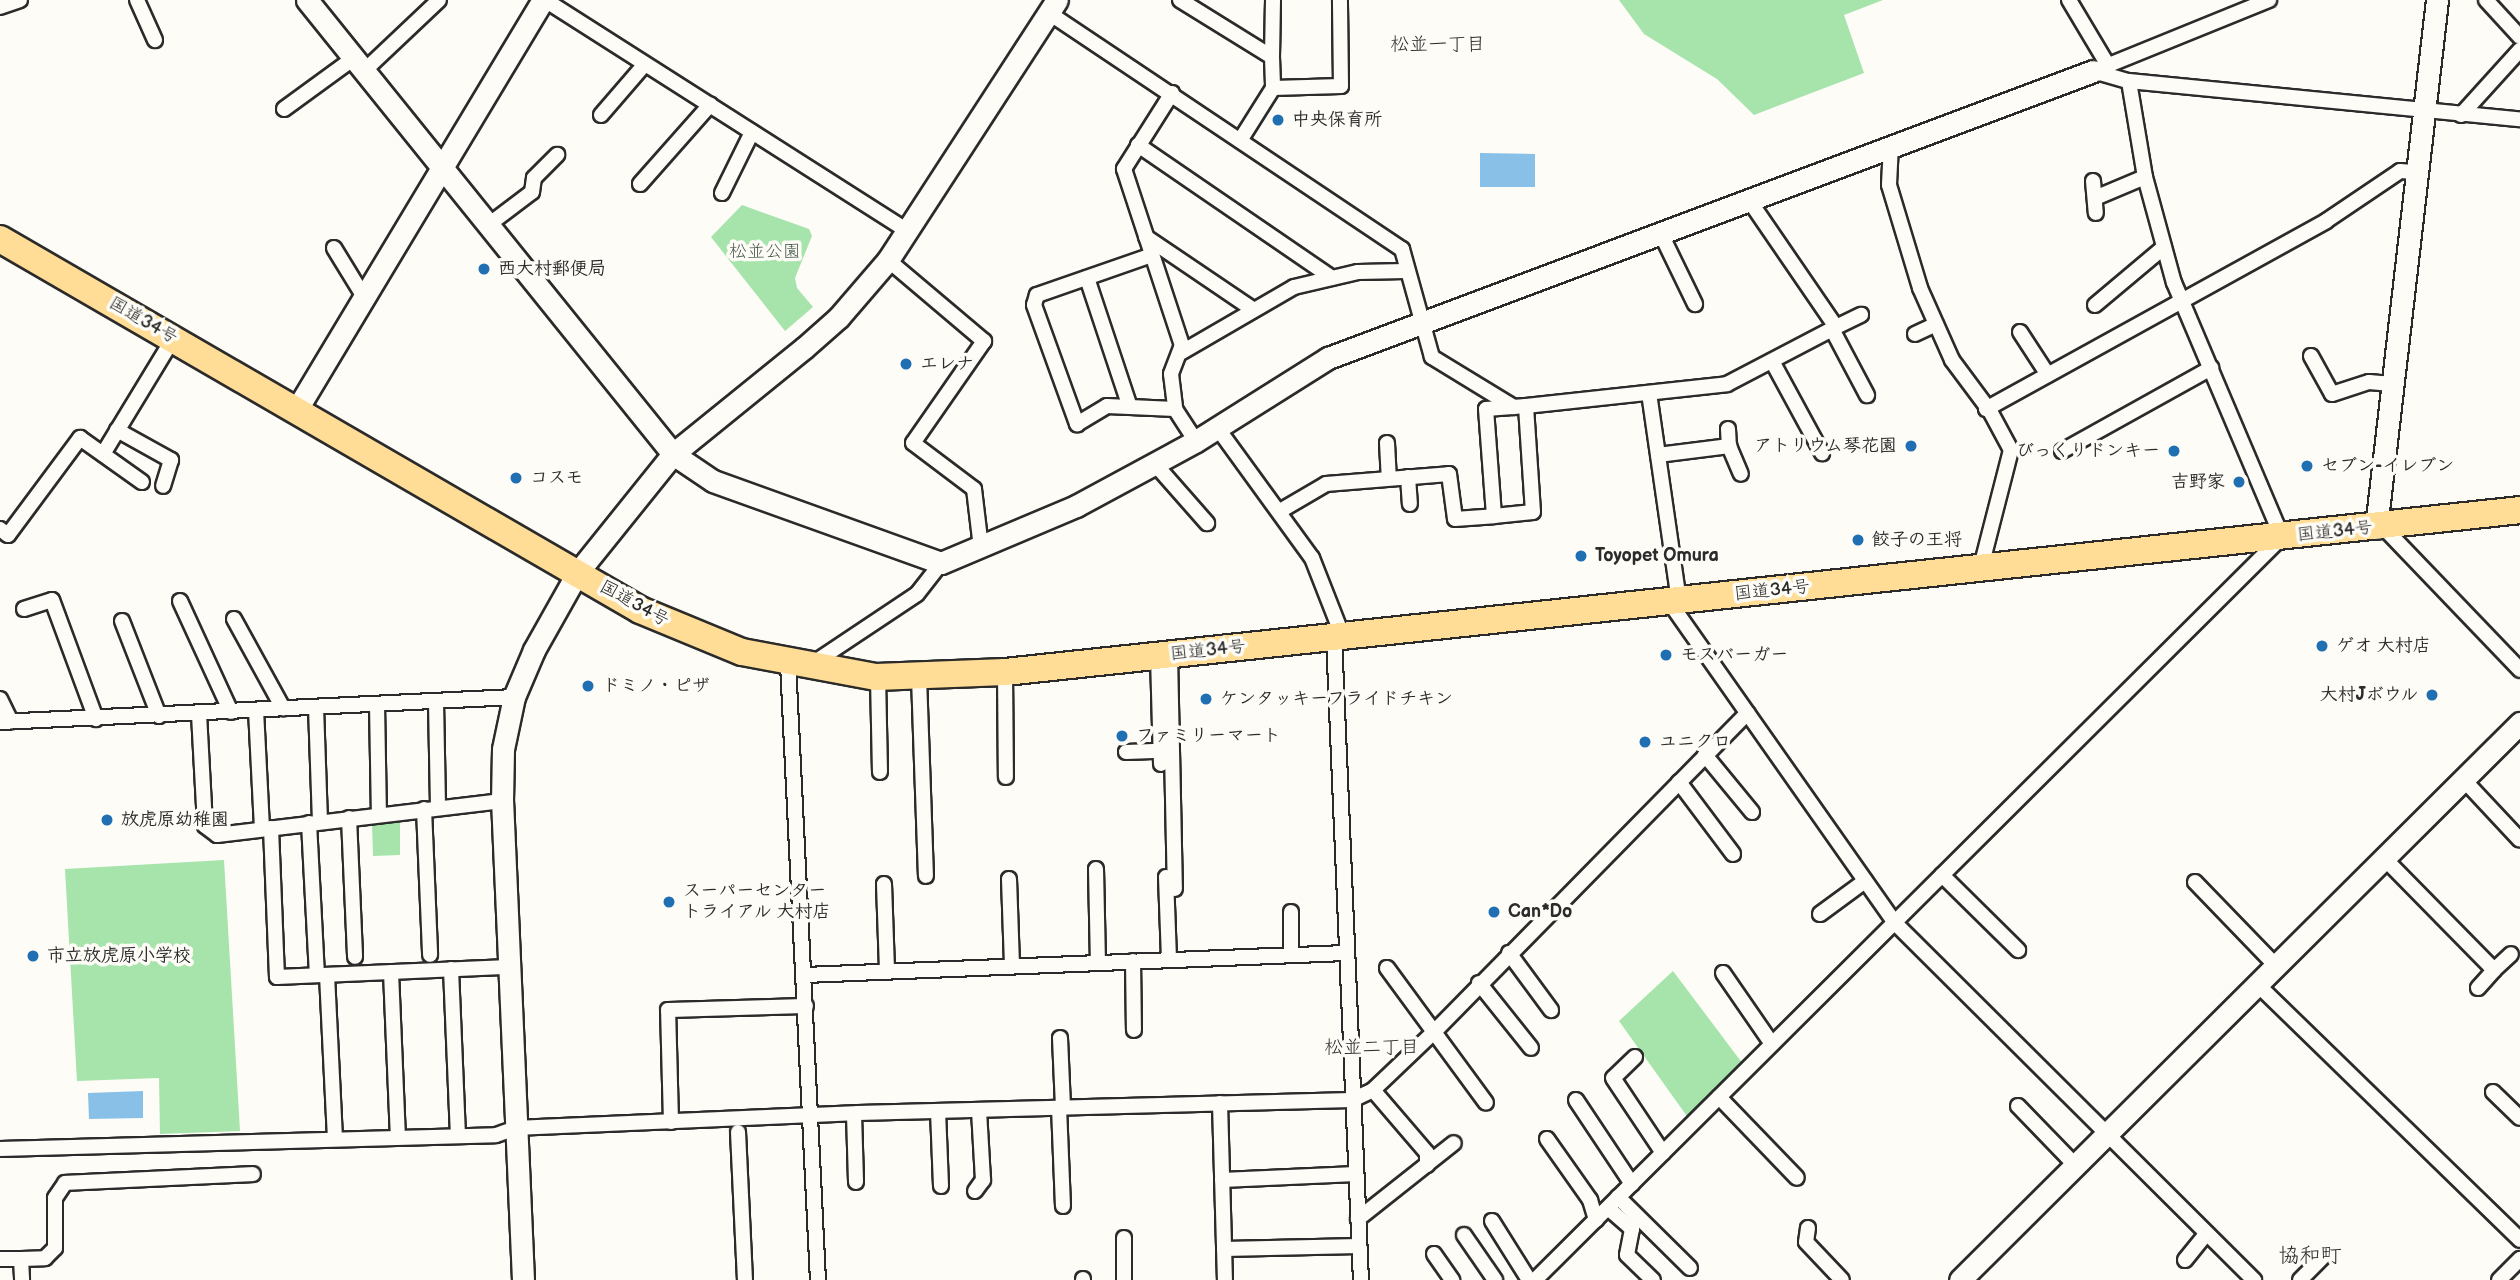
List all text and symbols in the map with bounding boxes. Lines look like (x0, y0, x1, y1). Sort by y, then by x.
district label: 松並一丁目 (1391, 34, 1485, 56)
place label: 中央保育所 (1292, 109, 1382, 131)
marker: 中央保育所 (1270, 112, 1286, 128)
park label: 松並公園 (729, 241, 801, 263)
place label: 西大村郵便局 (498, 258, 606, 280)
marker: 西大村郵便局 (476, 261, 492, 277)
street label: 国道34号 (105, 293, 181, 349)
place label: エレナ (920, 353, 974, 375)
marker: エレナ (898, 356, 914, 372)
place label: アトリウム琴花園 (1753, 435, 1897, 457)
marker: アトリウム琴花園 (1903, 438, 1919, 454)
place label: びっくりドンキー (2016, 440, 2160, 462)
marker: びっくりドンキー (2166, 443, 2182, 459)
place label: セブン-イレブン (2321, 455, 2454, 477)
marker: セブン-イレブン (2299, 458, 2315, 474)
place label: コスモ (530, 467, 584, 489)
marker: コスモ (508, 470, 524, 486)
place label: 吉野家 (2171, 471, 2225, 493)
marker: 吉野家 (2231, 474, 2247, 490)
street label: 国道34号 (2296, 517, 2374, 547)
place label: 餃子の王将 (1872, 529, 1962, 551)
marker: 餃子の王将 (1850, 532, 1866, 548)
place label: Toyopet Omura (1595, 545, 1719, 567)
marker: Toyopet Omura (1573, 548, 1589, 564)
street label: 国道34号 (596, 576, 672, 632)
street label: 国道34号 (1733, 576, 1811, 606)
place label: ゲオ 大村店 (2336, 635, 2431, 657)
street label: 国道34号 (1169, 636, 1247, 666)
marker: ゲオ 大村店 (2314, 638, 2330, 654)
place label: モスバーガー (1680, 644, 1788, 666)
marker: モスバーガー (1658, 647, 1674, 663)
place label: ドミノ・ピザ (602, 675, 710, 697)
marker: ドミノ・ピザ (580, 678, 596, 694)
place label: 大村Jボウル (2318, 684, 2418, 706)
marker: 大村Jボウル (2424, 687, 2440, 703)
place label: ケンタッキーフライドチキン (1220, 688, 1454, 710)
marker: ケンタッキーフライドチキン (1198, 691, 1214, 707)
place label: ファミリーマート (1136, 725, 1280, 747)
marker: ファミリーマート (1114, 728, 1130, 744)
place label: ユニクロ (1659, 731, 1731, 753)
marker: ユニクロ (1637, 734, 1653, 750)
place label: 放虎原幼稚園 (121, 809, 229, 831)
marker: 放虎原幼稚園 (99, 812, 115, 828)
place label: スーパーセンター トライアル 大村店 (683, 881, 832, 924)
marker: スーパーセンター トライアル 大村店 (661, 894, 677, 910)
place label: Can*Do (1508, 901, 1572, 923)
marker: Can*Do (1486, 904, 1502, 920)
place label: 市立放虎原小学校 (47, 945, 191, 967)
marker: 市立放虎原小学校 (25, 948, 41, 964)
district label: 松並二丁目 (1325, 1037, 1419, 1059)
district label: 協和町 (2279, 1243, 2341, 1269)

